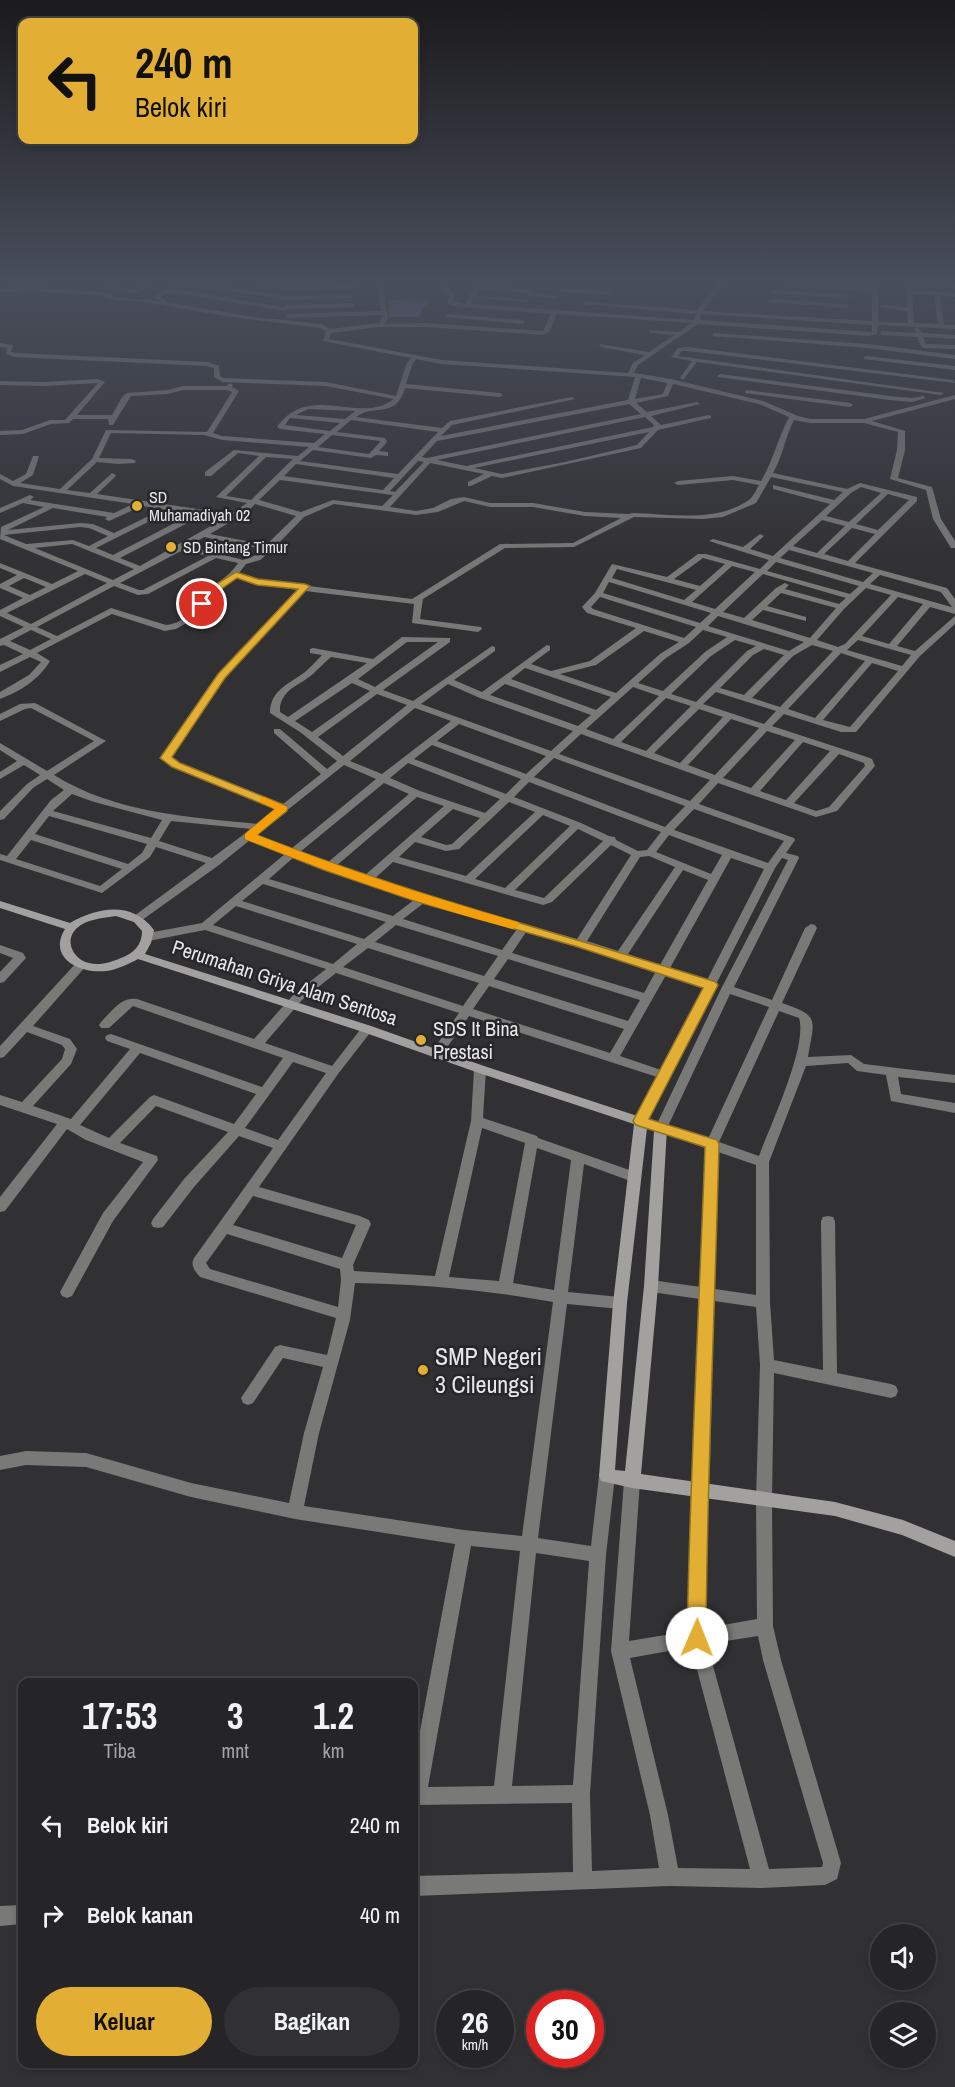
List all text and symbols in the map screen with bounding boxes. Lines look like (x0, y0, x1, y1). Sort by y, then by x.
text: 240 m (135, 35, 233, 91)
icon: left (36, 42, 114, 120)
text: Belok kiri (135, 89, 227, 125)
place label: SD Muhamadiyah 02 (149, 486, 250, 526)
marker: SD Muhamadiyah 02 (130, 499, 144, 513)
place label: SD Bintang Timur (183, 536, 288, 558)
marker: SD Bintang Timur (164, 540, 178, 554)
pin (176, 578, 227, 629)
icon: arrive (185, 587, 218, 620)
street label: Perumahan Griya Alam Sentosa (169, 933, 401, 1031)
place label: SDS It Bina Prestasi (433, 1015, 519, 1065)
marker: SDS It Bina Prestasi (414, 1033, 428, 1047)
place label: SMP Negeri 3 Cileungsi (435, 1340, 542, 1400)
marker: SMP Negeri 3 Cileungsi (416, 1363, 430, 1377)
position arrow (665, 1606, 729, 1670)
text: 17:53 (82, 1692, 158, 1740)
text: 3 (227, 1692, 243, 1740)
text: 1.2 (313, 1692, 354, 1740)
text: Tiba (104, 1737, 136, 1764)
text: mnt (222, 1737, 249, 1764)
text: km (322, 1737, 344, 1764)
icon: left (36, 1809, 69, 1842)
text: Belok kiri (87, 1810, 168, 1840)
text: 240 m (350, 1810, 400, 1840)
icon: right (36, 1899, 69, 1932)
text: Belok kanan (87, 1900, 193, 1930)
text: 40 m (360, 1900, 400, 1930)
map controls (870, 1924, 936, 2068)
button: sound (870, 1924, 936, 1990)
button: Keluar (36, 1987, 212, 2056)
button: Bagikan (224, 1987, 400, 2056)
speed limit sign: 30 (526, 1990, 604, 2068)
text: 26 (461, 2002, 489, 2042)
button: layers (870, 2002, 936, 2068)
text: km/h (462, 2034, 488, 2055)

